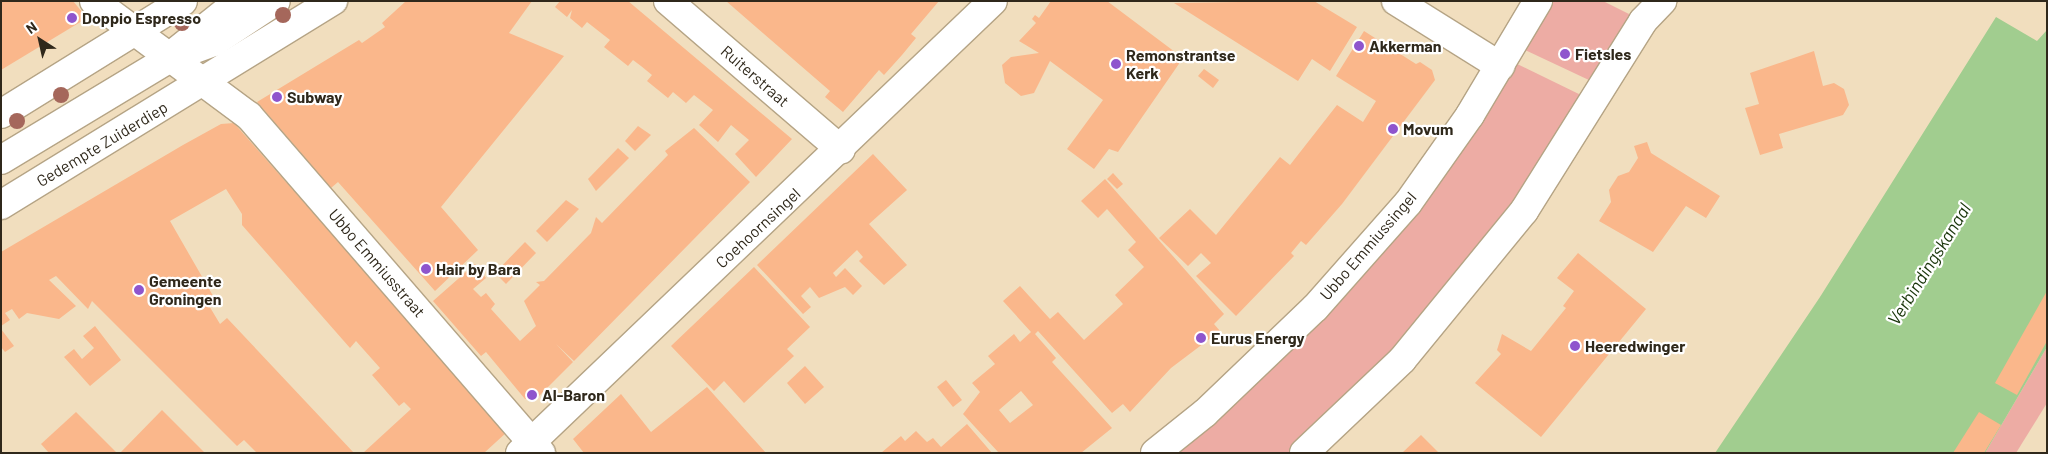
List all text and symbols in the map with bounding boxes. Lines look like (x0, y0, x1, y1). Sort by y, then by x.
place label: Doppio Espresso (82, 8, 201, 28)
marker: Doppio Espresso (66, 12, 78, 24)
north arrow (15, 15, 65, 65)
text: N (22, 18, 40, 37)
place label: Akkerman (1369, 36, 1441, 56)
marker: Akkerman (1353, 40, 1365, 52)
street label: Ruiterstraat (717, 41, 793, 111)
place label: Fietsles (1575, 44, 1631, 64)
place label: Remonstrantse Kerk (1126, 45, 1236, 83)
marker: Fietsles (1559, 48, 1571, 60)
marker: Remonstrantse Kerk (1110, 58, 1122, 70)
place label: Subway (287, 87, 342, 107)
marker: Subway (271, 91, 283, 103)
street label: Gedempte Zuiderdiep (33, 97, 171, 191)
place label: Movum (1403, 119, 1453, 139)
marker: Movum (1387, 123, 1399, 135)
street label: Coehoornsingel (712, 184, 804, 272)
street label: Ubbo Emmiussingel (1316, 188, 1420, 304)
water label: Verbindingskanaal (1883, 199, 1975, 329)
street label: Ubbo Emmiusstraat (325, 205, 429, 321)
place label: Hair by Bara (436, 259, 521, 279)
marker: Hair by Bara (420, 263, 432, 275)
place label: Gemeente Groningen (149, 271, 222, 309)
marker: Gemeente Groningen (133, 284, 145, 296)
place label: Eurus Energy (1211, 328, 1305, 348)
marker: Eurus Energy (1195, 332, 1207, 344)
place label: Heeredwinger (1585, 336, 1685, 356)
marker: Heeredwinger (1569, 340, 1581, 352)
place label: Al-Baron (542, 385, 605, 405)
marker: Al-Baron (526, 389, 538, 401)

